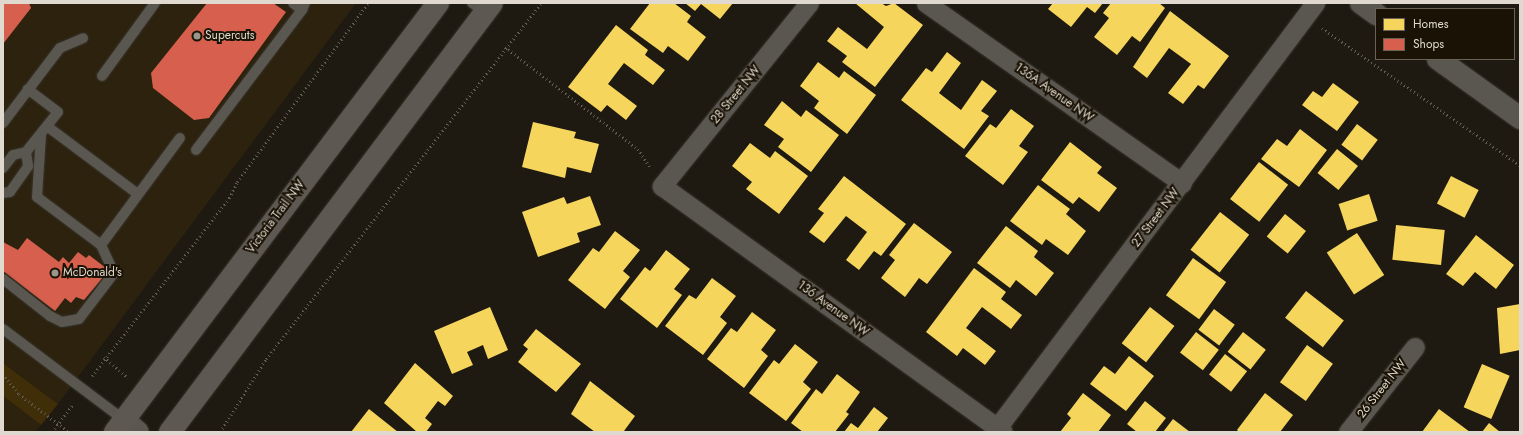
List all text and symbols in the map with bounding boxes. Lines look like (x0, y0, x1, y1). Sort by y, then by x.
legend (1375, 8, 1515, 60)
text: Homes (1413, 15, 1449, 33)
place label: Supercuts (205, 29, 255, 43)
marker: Supercuts (192, 31, 202, 41)
text: Shops (1413, 35, 1444, 53)
street label: 136A Avenue NW (1012, 61, 1096, 125)
street label: 28 Street NW (708, 63, 764, 127)
street label: Victoria Trail NW (244, 178, 308, 256)
street label: 27 Street NW (1129, 186, 1183, 250)
place label: McDonald's (63, 266, 122, 280)
marker: McDonald's (50, 268, 60, 278)
street label: 136 Avenue NW (795, 278, 871, 340)
street label: 26 Street NW (1355, 357, 1409, 421)

